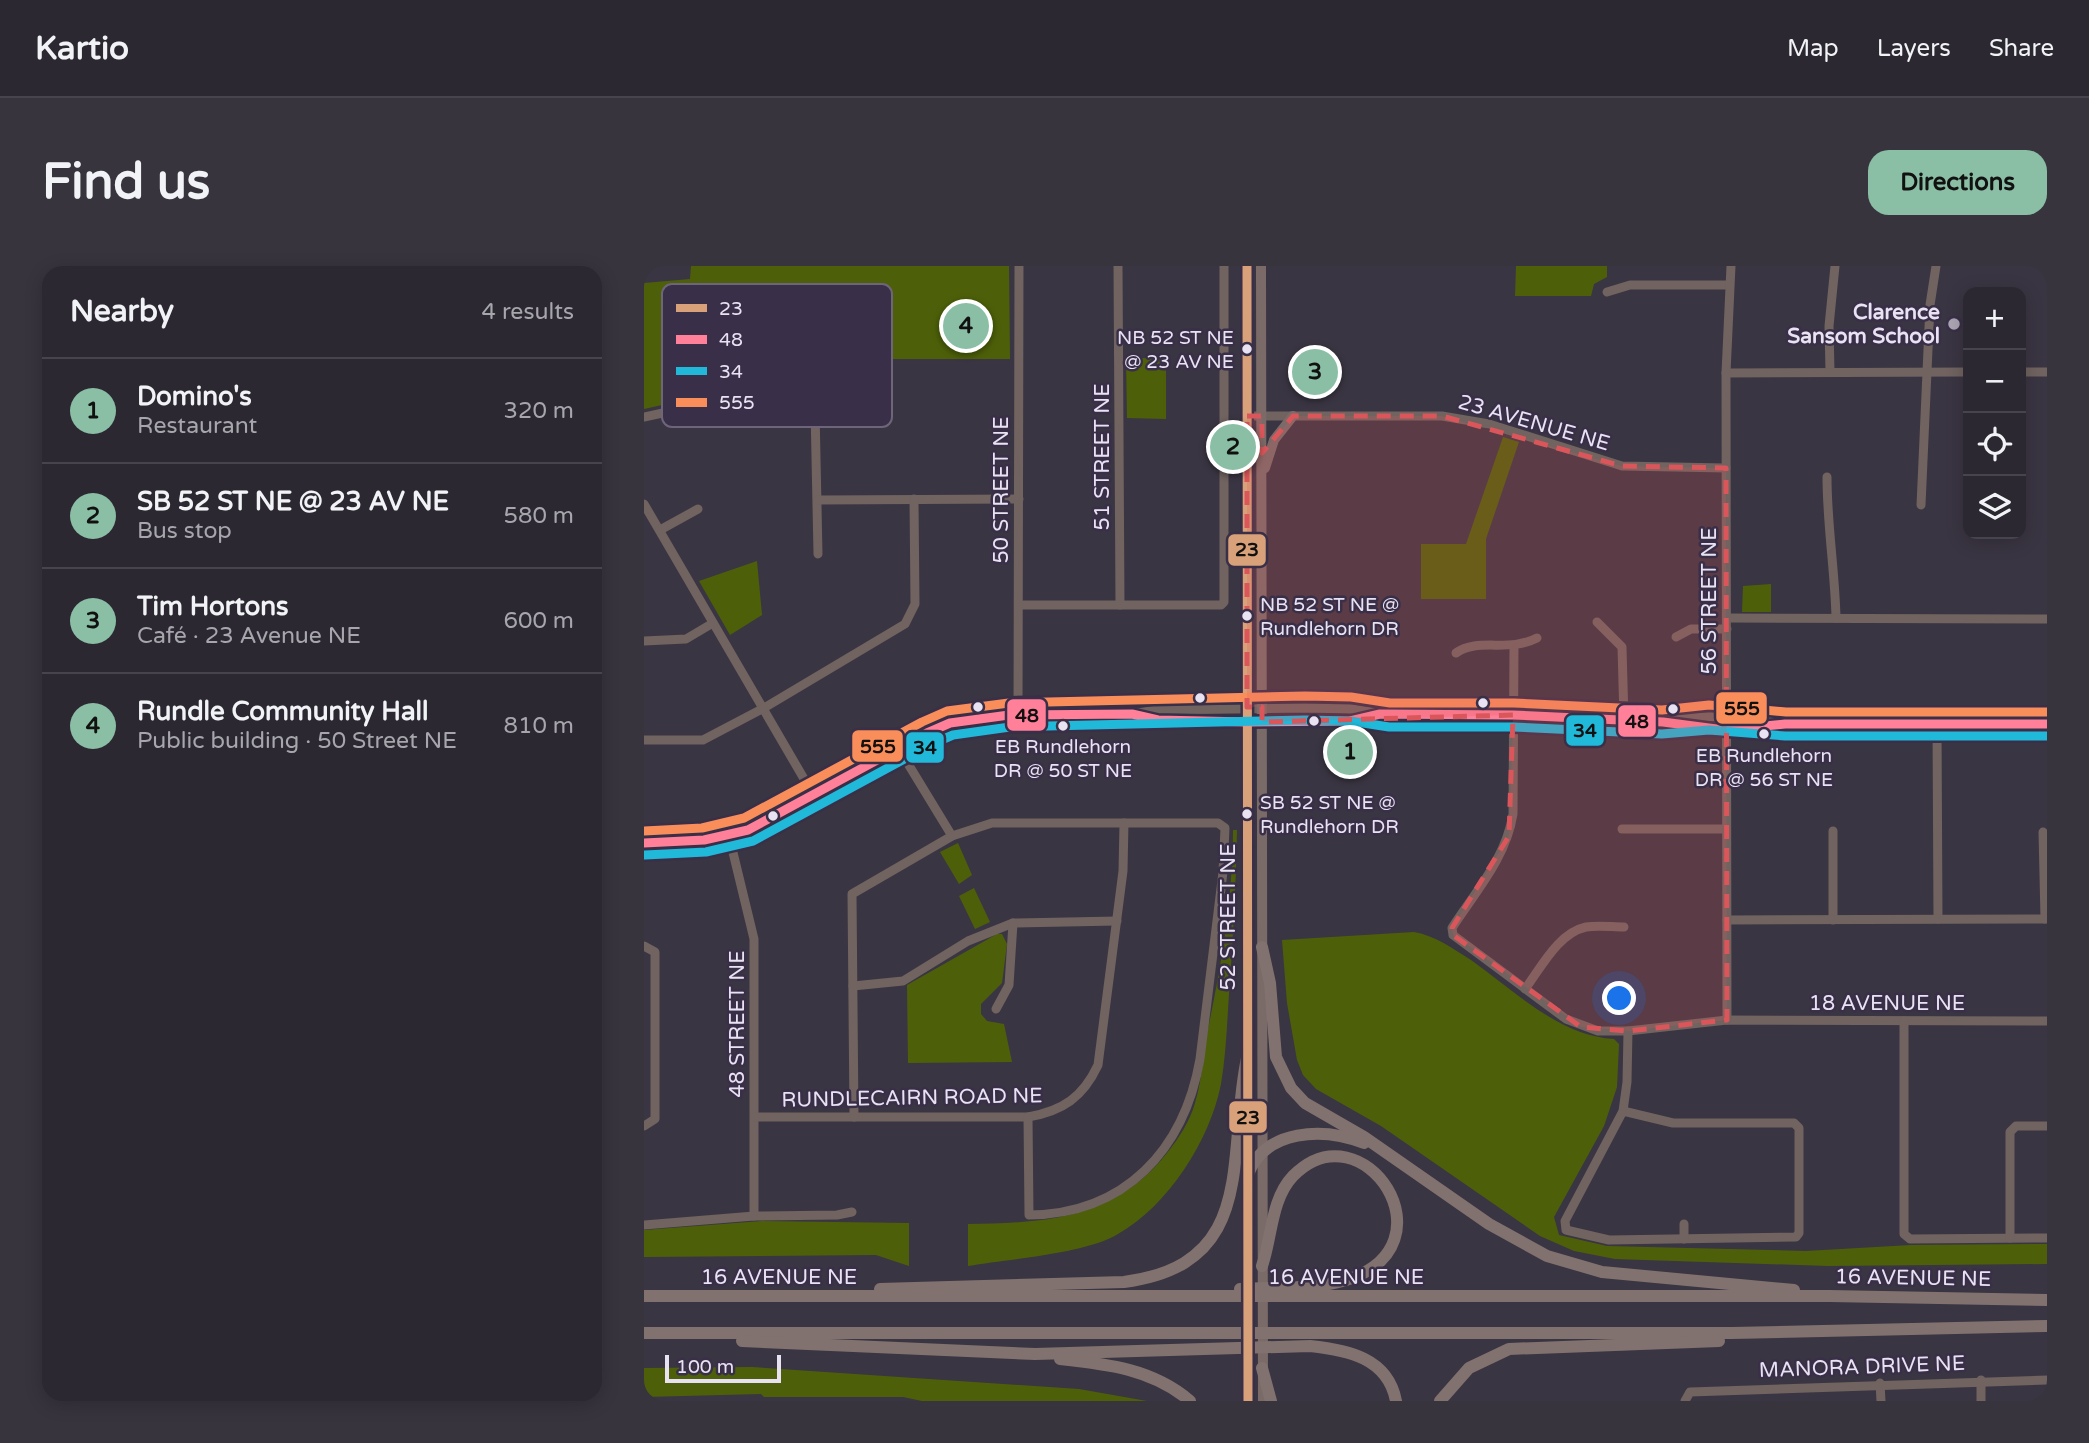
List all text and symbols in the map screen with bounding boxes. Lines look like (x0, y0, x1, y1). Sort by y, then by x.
text: Kartio (35, 29, 129, 68)
text: Map (1787, 34, 1839, 63)
text: Layers (1877, 34, 1951, 63)
text: Share (1989, 34, 2054, 63)
button: Directions (1868, 150, 2047, 215)
text: Find us (42, 153, 210, 212)
legend (662, 284, 892, 427)
map controls (1963, 287, 2026, 539)
button: + (1963, 287, 2026, 350)
text: Nearby (70, 293, 174, 330)
text: 4 results (481, 298, 574, 326)
text: 23 (719, 298, 743, 320)
pin: 4 (943, 300, 989, 352)
place label: Clarence Sansom School (1787, 300, 1940, 349)
marker: Clarence Sansom School (1946, 316, 1962, 332)
place label: NB 52 ST NE @ 23 AV NE (1117, 327, 1234, 373)
text: 48 (719, 329, 743, 351)
marker: NB 52 ST NE @ 23 AV NE (1240, 342, 1254, 356)
pin: 3 (1292, 346, 1338, 398)
button: − (1963, 350, 2026, 413)
text: 34 (719, 361, 743, 383)
text: Domino's (137, 381, 252, 412)
street label: 51 STREET NE (1090, 383, 1115, 531)
street label: 23 AVENUE NE (1455, 389, 1613, 457)
text: 555 (719, 392, 755, 414)
text: 1 (86, 397, 100, 425)
text: 320 m (504, 397, 574, 425)
text: Restaurant (137, 412, 257, 440)
button: locate (1963, 413, 2026, 476)
street label: 50 STREET NE (989, 416, 1014, 564)
pin: 2 (1210, 421, 1256, 473)
button: layers (1963, 476, 2026, 539)
text: SB 52 ST NE @ 23 AV NE (137, 486, 449, 517)
text: 2 (86, 502, 100, 530)
text: 580 m (504, 502, 574, 530)
text: Bus stop (137, 517, 232, 545)
street label: 56 STREET NE (1697, 527, 1722, 675)
line badge: 23 (1227, 533, 1267, 567)
text: 23 (1235, 539, 1259, 561)
text: Tim Hortons (137, 591, 289, 622)
place label: NB 52 ST NE @ Rundlehorn DR (1260, 594, 1399, 640)
text: 3 (86, 607, 100, 635)
text: 600 m (504, 607, 574, 635)
marker: NB 52 ST NE @ Rundlehorn DR (1240, 609, 1254, 623)
text: Café · 23 Avenue NE (137, 622, 361, 650)
unlabelled marker (1193, 691, 1207, 705)
line badge: 555 (1715, 691, 1768, 725)
text: Rundle Community Hall (137, 696, 429, 727)
unlabelled marker (1476, 696, 1490, 710)
line badge: 48 (1006, 698, 1047, 732)
text: 555 (1724, 698, 1760, 720)
unlabelled marker (971, 700, 985, 714)
unlabelled marker (1666, 702, 1680, 716)
line badge: 48 (1617, 704, 1657, 738)
text: 48 (1015, 705, 1039, 727)
text: 48 (1625, 711, 1649, 733)
text: 4 (86, 712, 100, 740)
text: 810 m (504, 712, 574, 740)
unlabelled marker (1307, 714, 1321, 728)
line badge: 34 (1565, 714, 1605, 747)
marker: EB Rundlehorn DR @ 50 ST NE (1056, 719, 1070, 733)
text: 34 (1573, 720, 1597, 742)
pin: 1 (1327, 726, 1373, 778)
text: Public building · 50 Street NE (137, 727, 457, 755)
marker: EB Rundlehorn DR @ 56 ST NE (1757, 727, 1771, 741)
line badge: 555 (851, 729, 904, 763)
line badge: 34 (905, 731, 945, 764)
text: 555 (860, 736, 896, 758)
place label: EB Rundlehorn DR @ 50 ST NE (994, 736, 1132, 782)
text: 34 (913, 737, 937, 759)
place label: EB Rundlehorn DR @ 56 ST NE (1695, 745, 1833, 791)
place label: SB 52 ST NE @ Rundlehorn DR (1260, 792, 1399, 838)
marker: SB 52 ST NE @ Rundlehorn DR (1240, 807, 1254, 821)
unlabelled marker (766, 809, 780, 823)
street label: 52 STREET NE (1216, 843, 1241, 991)
street label: 48 STREET NE (725, 950, 750, 1098)
your location (1602, 981, 1636, 1015)
street label: 18 AVENUE NE (1809, 991, 1965, 1016)
street label: RUNDLECAIRN ROAD NE (781, 1083, 1043, 1113)
line badge: 23 (1228, 1100, 1268, 1134)
text: 23 (1236, 1107, 1260, 1129)
street label: 16 AVENUE NE (1835, 1264, 1991, 1292)
street label: 16 AVENUE NE (701, 1265, 857, 1290)
street label: 16 AVENUE NE (1268, 1265, 1424, 1290)
street label: MANORA DRIVE NE (1758, 1351, 1966, 1383)
scale bar (665, 1352, 780, 1384)
text: 100 m (676, 1356, 734, 1378)

